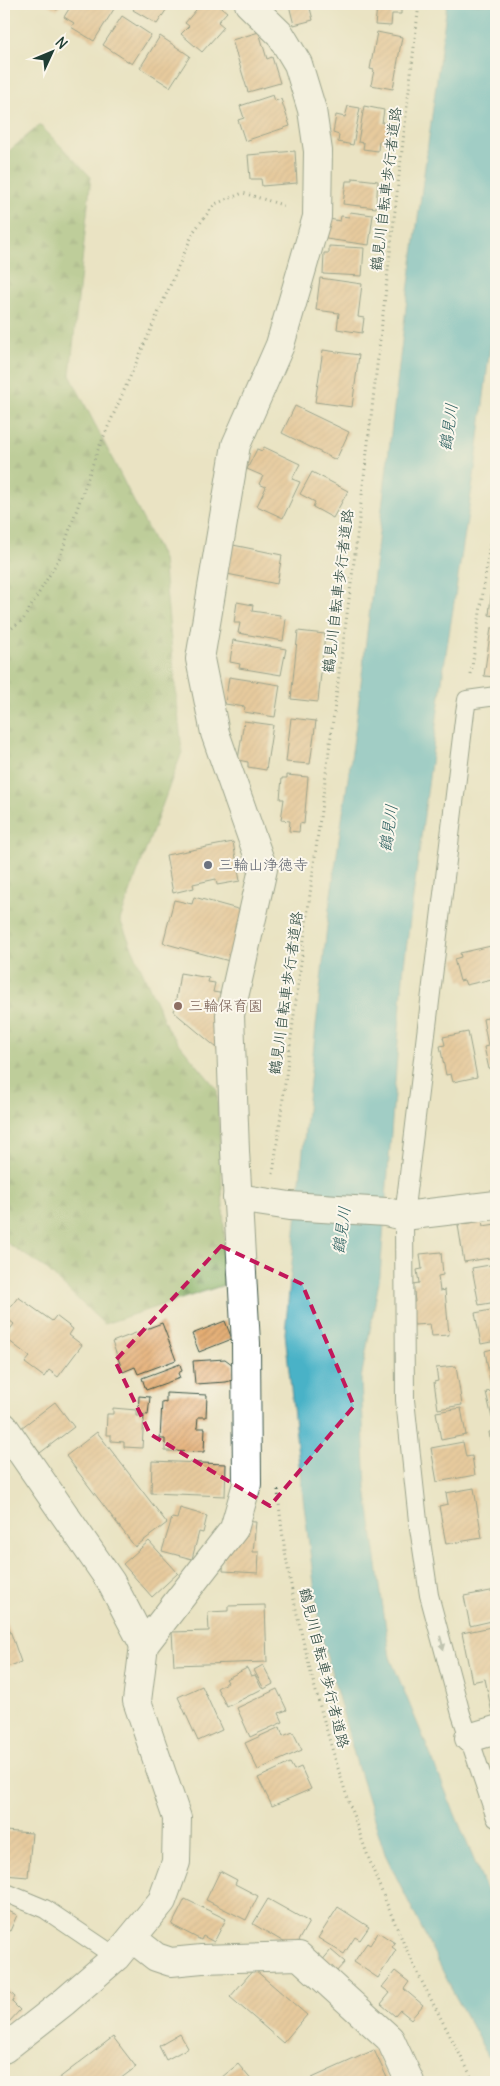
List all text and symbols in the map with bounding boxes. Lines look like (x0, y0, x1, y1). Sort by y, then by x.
north arrow (28, 28, 78, 78)
text: N (52, 33, 71, 53)
street label: 鶴見川自転車歩行者道路 (366, 106, 405, 272)
water label: 鶴見川 (435, 402, 461, 452)
street label: 鶴見川自転車歩行者道路 (318, 508, 357, 674)
water label: 鶴見川 (375, 803, 401, 853)
place label: 三輪山浄徳寺 (218, 855, 308, 874)
marker: 三輪山浄徳寺 (202, 859, 214, 871)
street label: 鶴見川自転車歩行者道路 (265, 910, 306, 1076)
place label: 三輪保育園 (188, 996, 263, 1015)
marker: 三輪保育園 (172, 1000, 184, 1012)
water label: 鶴見川 (328, 1205, 354, 1255)
street label: 鶴見川自転車歩行者道路 (295, 1586, 354, 1750)
one-way arrow (438, 1635, 446, 1650)

